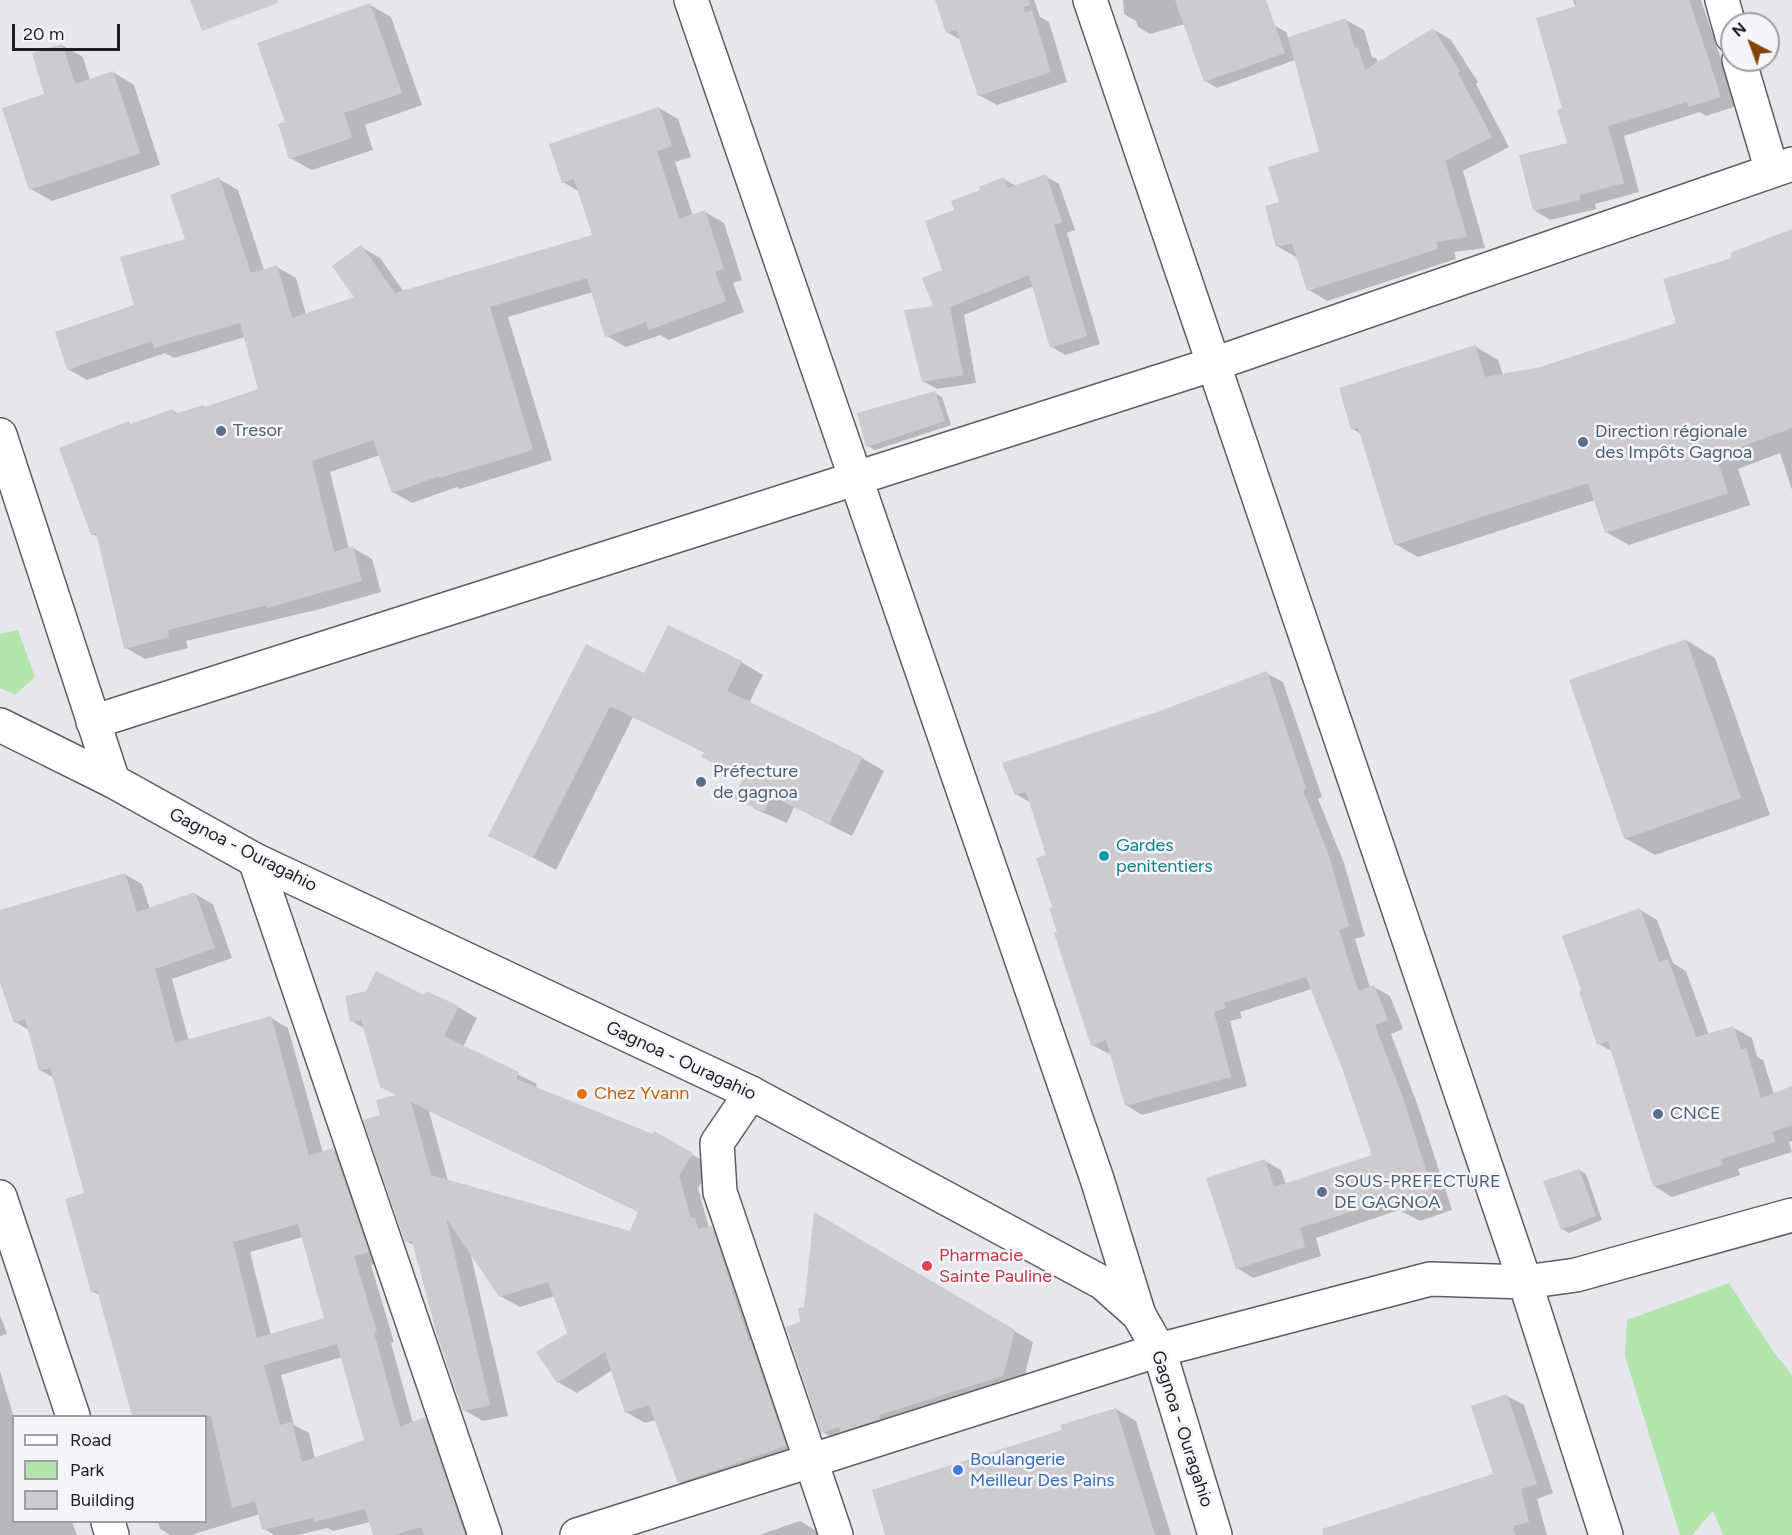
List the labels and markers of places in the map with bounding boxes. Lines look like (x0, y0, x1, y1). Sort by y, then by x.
place label: Tresor (233, 420, 283, 442)
place label: Direction régionale des Impôts Gagnoa (1595, 421, 1752, 464)
marker: Tresor (214, 424, 228, 438)
marker: Direction régionale des Impôts Gagnoa (1576, 435, 1590, 449)
place label: Préfecture de gagnoa (713, 761, 798, 804)
marker: Préfecture de gagnoa (694, 775, 708, 789)
place label: Gardes penitentiers (1116, 835, 1213, 878)
marker: Gardes penitentiers (1097, 849, 1111, 863)
place label: Chez Yvann (594, 1083, 689, 1105)
marker: Chez Yvann (575, 1087, 589, 1101)
place label: CNCE (1670, 1103, 1721, 1125)
marker: CNCE (1651, 1107, 1665, 1121)
place label: SOUS-PREFECTURE DE GAGNOA (1334, 1171, 1501, 1214)
marker: SOUS-PREFECTURE DE GAGNOA (1315, 1185, 1329, 1199)
place label: Pharmacie Sainte Pauline (939, 1245, 1052, 1288)
marker: Pharmacie Sainte Pauline (920, 1259, 934, 1273)
place label: Boulangerie Meilleur Des Pains (970, 1449, 1115, 1492)
marker: Boulangerie Meilleur Des Pains (951, 1463, 965, 1477)

